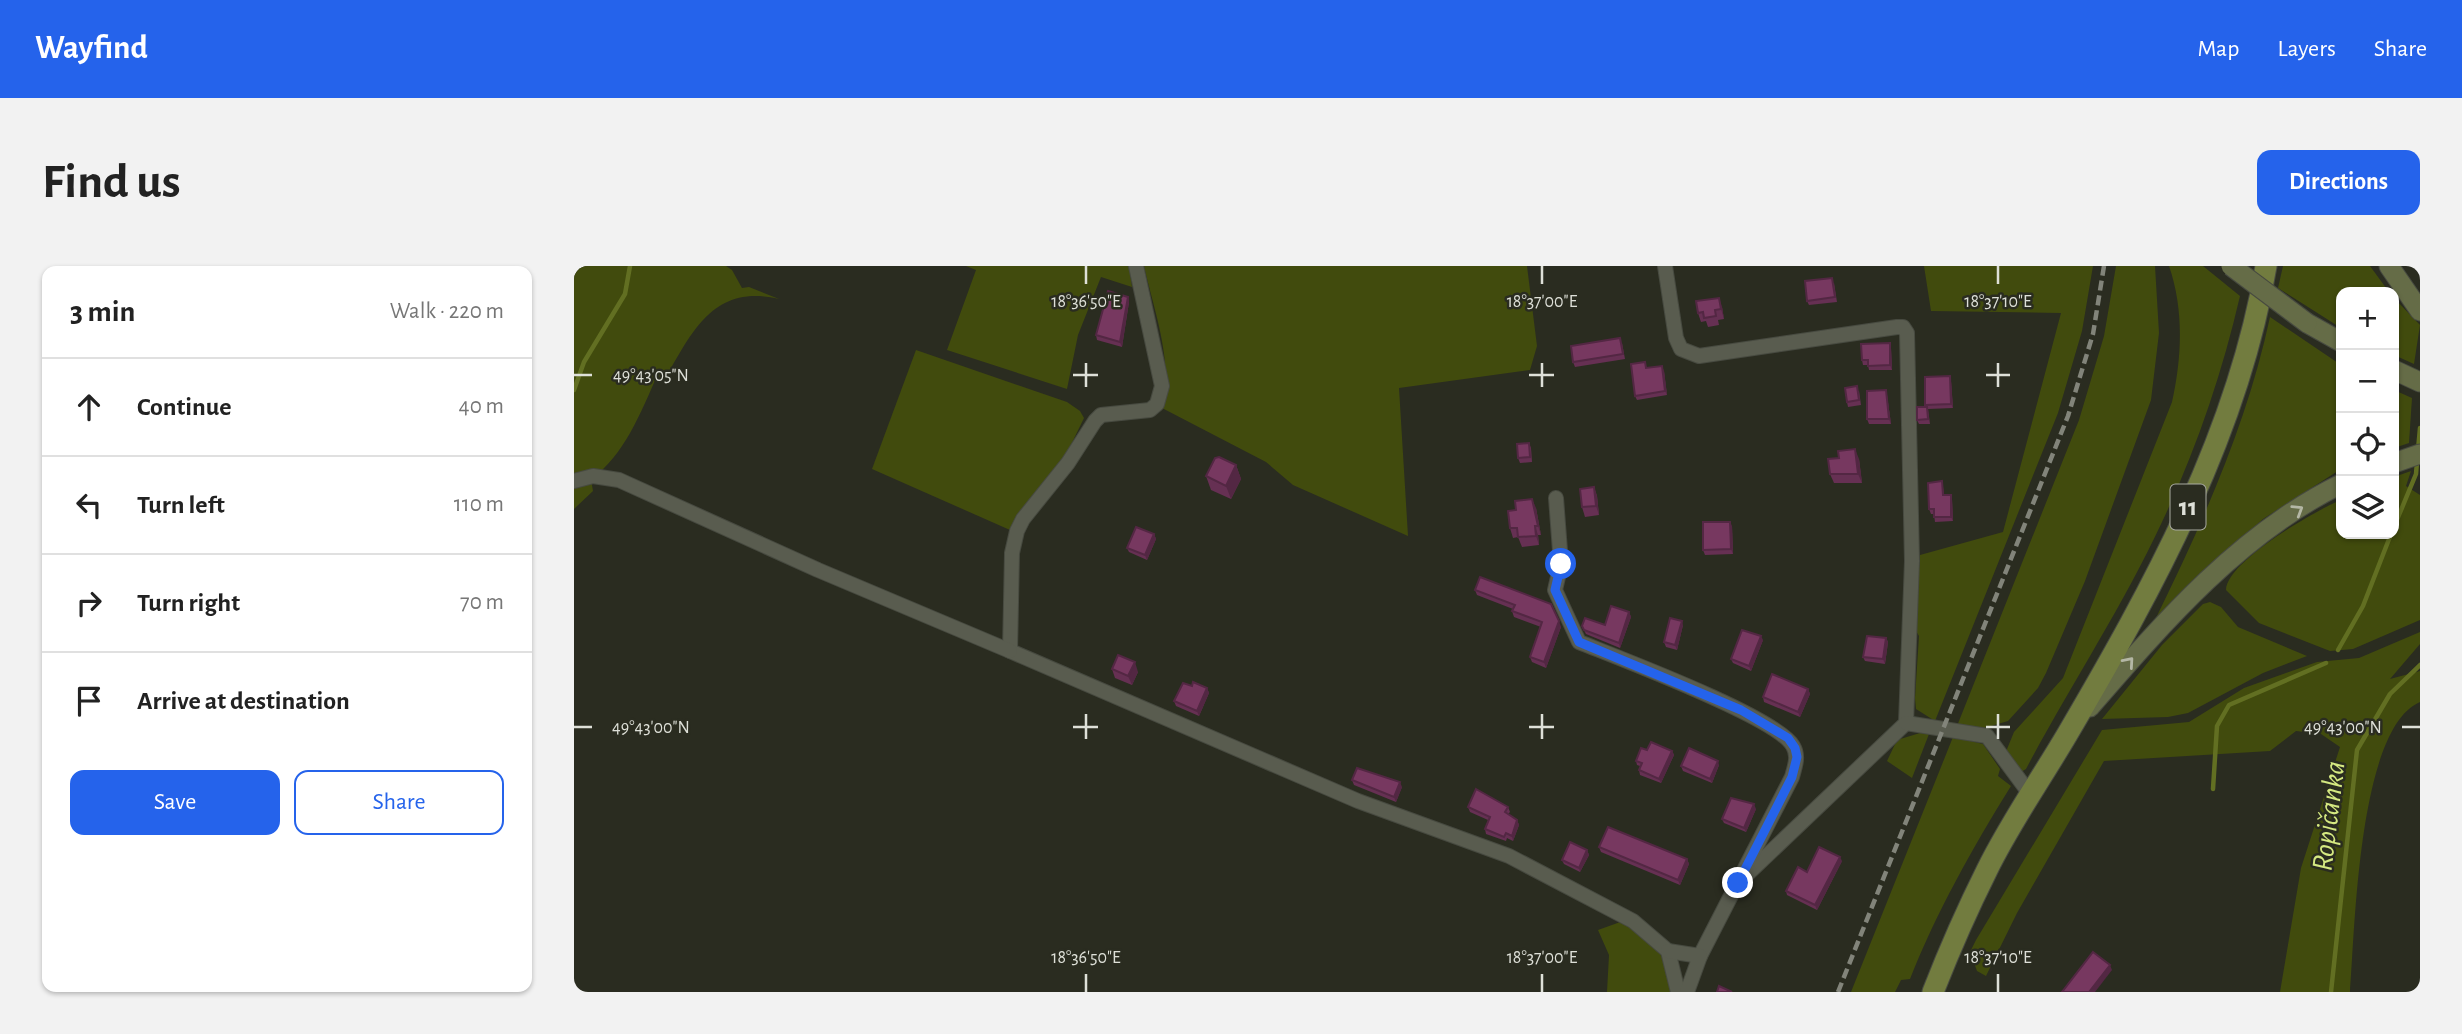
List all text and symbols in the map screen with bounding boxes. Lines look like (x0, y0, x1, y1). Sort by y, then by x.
text: Wayfind (35, 32, 148, 65)
text: Map (2197, 37, 2239, 61)
text: Layers (2277, 37, 2336, 61)
text: Share (2374, 37, 2427, 61)
button: Directions (2257, 150, 2420, 215)
text: Find us (42, 158, 181, 207)
map controls (2336, 287, 2399, 539)
button: + (2336, 287, 2399, 350)
text: 18°36'50"E (1051, 293, 1121, 311)
text: 18°37'00"E (1507, 293, 1578, 311)
text: 18°37'10"E (1964, 293, 2032, 311)
text: 3 min (70, 297, 135, 327)
text: Walk · 220 m (390, 300, 504, 323)
button: − (2336, 350, 2399, 413)
text: 49°43'05"N (613, 367, 689, 385)
icon: ahead (70, 388, 108, 426)
text: Continue (137, 394, 232, 420)
text: 40 m (459, 395, 504, 418)
button: locate (2336, 413, 2399, 476)
button: layers (2336, 476, 2399, 539)
road number: 11 (2170, 484, 2206, 530)
icon: left (70, 486, 108, 524)
text: Turn left (137, 492, 225, 518)
text: 110 m (454, 493, 504, 516)
one-way arrow (2290, 506, 2303, 519)
route start (1545, 548, 1576, 579)
icon: right (70, 584, 108, 622)
text: Turn right (137, 590, 240, 616)
text: 70 m (460, 591, 504, 614)
one-way arrow (2121, 657, 2133, 670)
icon: arrive (70, 682, 108, 720)
text: Arrive at destination (137, 688, 350, 714)
text: 49°43'00"N (612, 719, 690, 737)
text: 49°43'00"N (2304, 719, 2382, 737)
water label: Ropičanka (2307, 759, 2351, 873)
button: Save (70, 770, 280, 835)
button: Share (294, 770, 504, 835)
route end (1722, 867, 1753, 898)
text: 18°36'50"E (1051, 949, 1121, 967)
text: 18°37'00"E (1507, 949, 1578, 967)
text: 18°37'10"E (1964, 949, 2032, 967)

